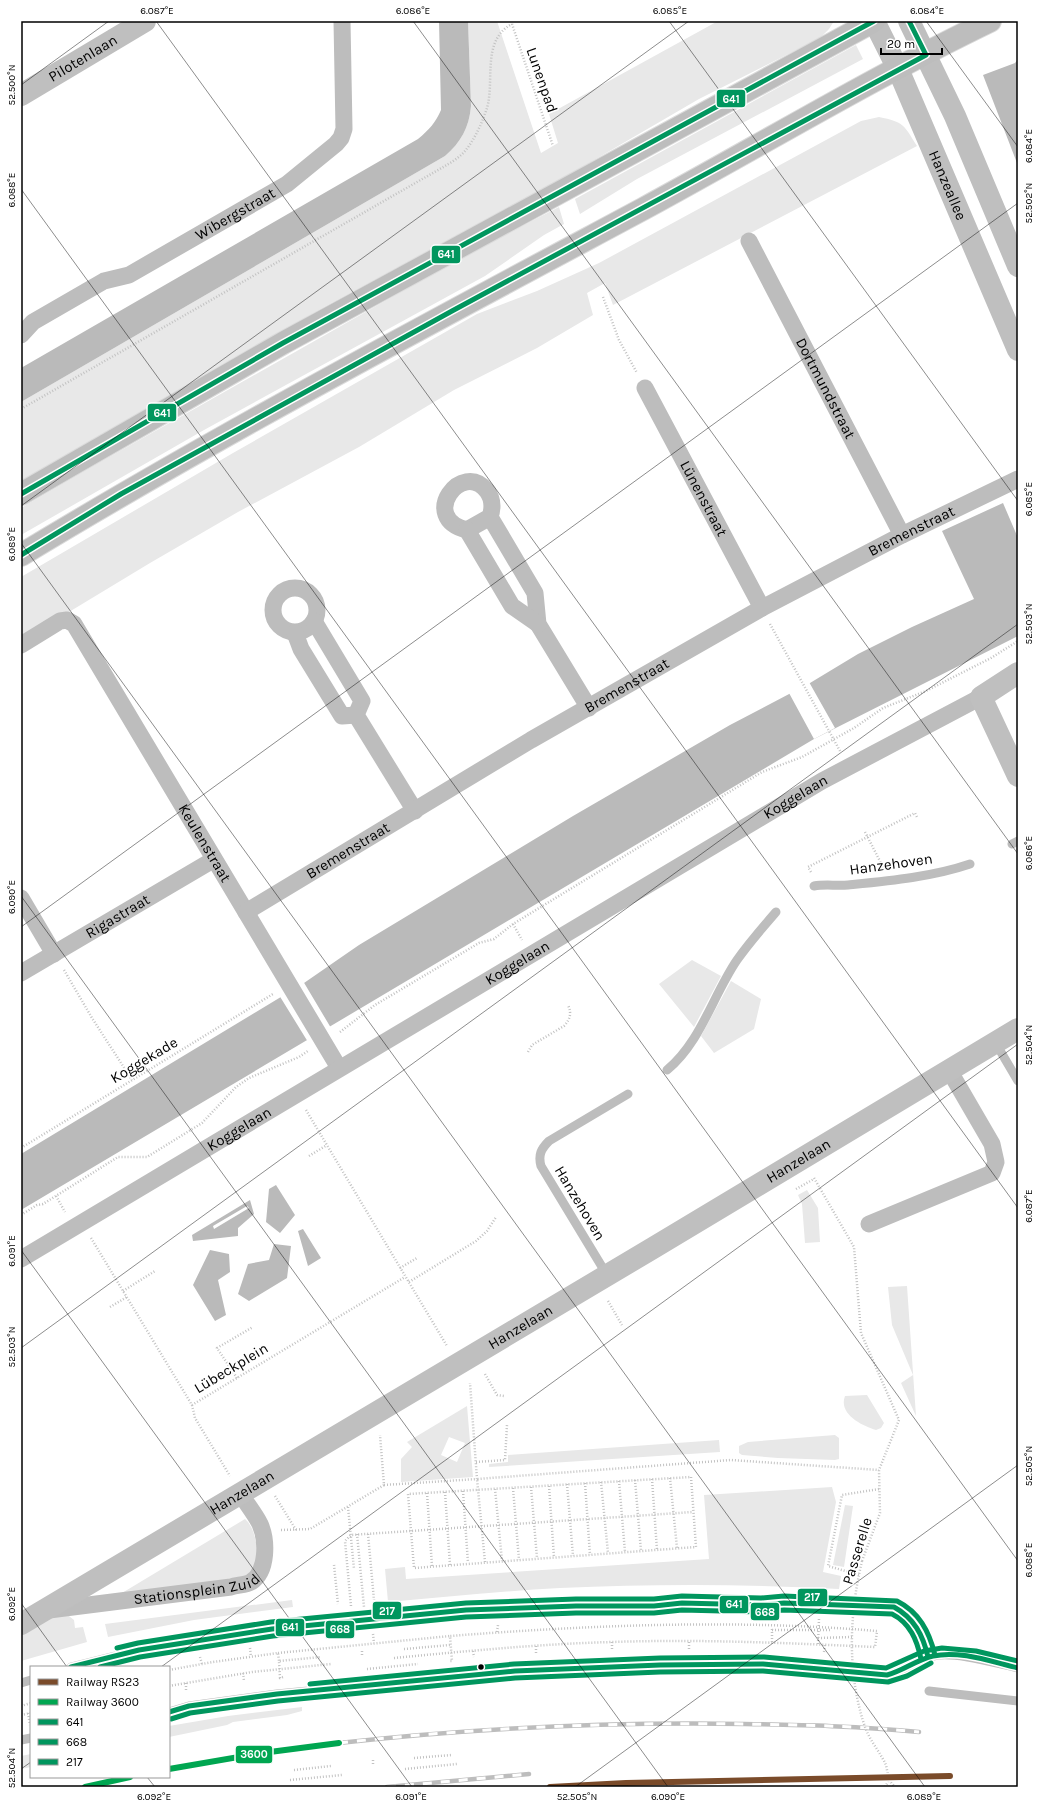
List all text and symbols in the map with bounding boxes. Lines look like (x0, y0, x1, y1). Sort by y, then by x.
text: 6.087°E (140, 5, 174, 17)
text: 6.086°E (396, 5, 430, 17)
text: 6.085°E (653, 5, 687, 17)
text: 6.084°E (910, 5, 944, 17)
scale bar (881, 30, 942, 56)
street label: Pilotenlaan (45, 31, 121, 86)
text: 20 m (887, 37, 915, 51)
street label: Lunenpad (522, 45, 562, 115)
text: 52.500°N (6, 65, 18, 106)
line badge: 641 (716, 89, 746, 108)
text: 641 (722, 93, 740, 106)
text: 6.084°E (1023, 129, 1035, 163)
street label: Hanzeallee (925, 147, 970, 223)
text: 6.088°E (6, 173, 18, 207)
text: 52.502°N (1023, 183, 1035, 223)
street label: Wibergstraat (192, 184, 279, 244)
line badge: 641 (431, 245, 461, 264)
text: 641 (437, 248, 455, 261)
street label: Dortmundstraat (792, 335, 859, 442)
line badge: 641 (147, 403, 177, 422)
text: 641 (153, 407, 171, 420)
street label: Lünenstraat (676, 457, 731, 540)
text: 6.085°E (1023, 482, 1035, 516)
street label: Bremenstraat (865, 502, 958, 560)
text: 6.089°E (6, 527, 18, 561)
text: 52.503°N (1023, 604, 1035, 644)
street label: Bremenstraat (581, 654, 672, 717)
street label: Koggelaan (760, 771, 831, 823)
street label: Keulenstraat (174, 801, 235, 886)
street label: Bremenstraat (303, 818, 393, 883)
text: 6.086°E (1023, 836, 1035, 870)
street label: Hanzehoven (848, 849, 934, 879)
text: 6.090°E (6, 880, 18, 914)
street label: Rigastraat (82, 890, 153, 942)
street label: Koggelaan (482, 937, 553, 989)
text: 52.504°N (1023, 1025, 1035, 1065)
street label: Koggekade (107, 1033, 181, 1087)
street label: Koggelaan (204, 1103, 275, 1155)
street label: Hanzelaan (763, 1135, 834, 1187)
street label: Hanzehoven (551, 1162, 609, 1244)
text: 6.087°E (1023, 1189, 1035, 1223)
text: 6.091°E (6, 1235, 18, 1267)
street label: Hanzelaan (485, 1301, 556, 1353)
text: 52.503°N (6, 1327, 18, 1367)
street label: Lübeckplein (191, 1339, 271, 1397)
text: 52.505°N (1023, 1446, 1035, 1486)
street label: Hanzelaan (206, 1466, 277, 1519)
street label: Passerelle (838, 1515, 876, 1587)
text: 6.088°E (1023, 1543, 1035, 1577)
street label: Stationsplein Zuid (132, 1570, 264, 1608)
text: 6.092°E (6, 1587, 18, 1621)
line badge: 217 (797, 1588, 828, 1607)
text: 217 (804, 1591, 821, 1604)
line badge: 641 (719, 1595, 749, 1614)
text: 641 (725, 1598, 743, 1611)
line badge: 217 (372, 1601, 402, 1620)
line badge: 668 (750, 1602, 780, 1621)
text: 217 (379, 1605, 396, 1618)
text: 668 (755, 1606, 775, 1619)
line badge: 641 (275, 1618, 305, 1637)
line badge: 668 (325, 1620, 355, 1639)
text: 641 (281, 1621, 299, 1634)
text: 668 (330, 1623, 350, 1636)
unlabelled marker (476, 1662, 486, 1672)
legend (30, 1666, 170, 1778)
text: Railway RS23 (66, 1675, 139, 1689)
text: Railway 3600 (66, 1695, 139, 1709)
text: 641 (66, 1715, 84, 1729)
text: 668 (66, 1735, 87, 1749)
line badge: 3600 (235, 1745, 273, 1764)
text: 52.504°N (6, 1748, 18, 1788)
text: 3600 (240, 1748, 268, 1761)
text: 217 (66, 1755, 83, 1769)
text: 6.092°E (137, 1791, 171, 1803)
text: 6.091°E (395, 1791, 427, 1803)
text: 52.505°N (557, 1791, 597, 1803)
text: 6.090°E (651, 1791, 685, 1803)
text: 6.089°E (907, 1791, 941, 1803)

